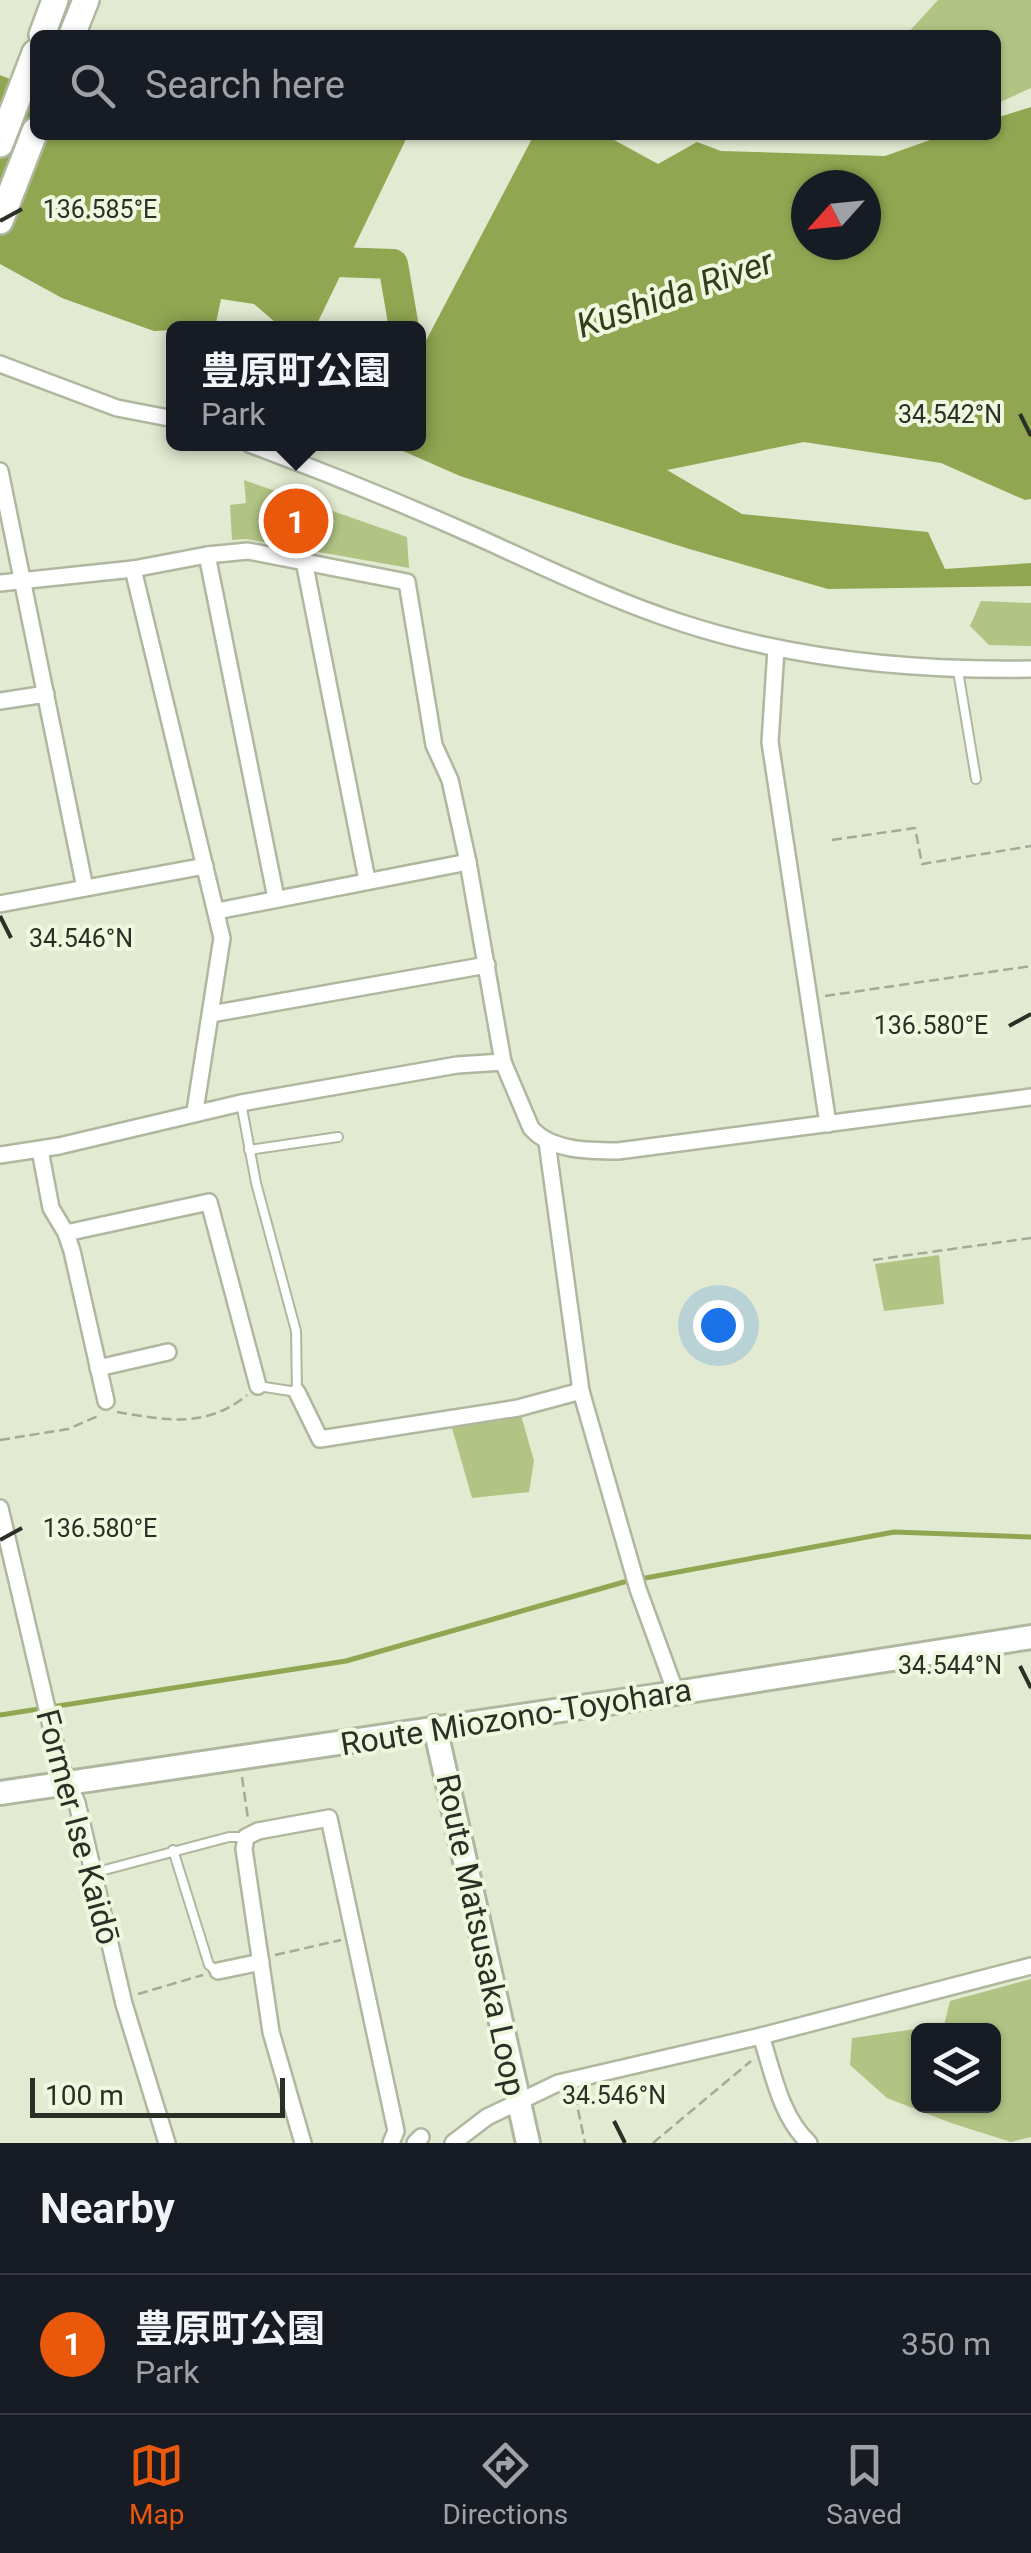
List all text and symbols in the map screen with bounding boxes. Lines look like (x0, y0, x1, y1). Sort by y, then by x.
search box (30, 30, 1001, 140)
icon: search (65, 58, 120, 113)
text: Search here (145, 63, 345, 107)
north arrow (791, 170, 881, 260)
text: 136.585°E (43, 195, 157, 224)
water label: Kushida River (571, 241, 780, 347)
popup (166, 321, 426, 451)
text: 豊原町公園 (201, 349, 391, 393)
text: Park (201, 395, 265, 433)
text: 34.542°N (898, 400, 1002, 429)
pin: 1 (264, 484, 328, 558)
text: 34.546°N (29, 924, 133, 953)
text: 136.580°E (874, 1011, 988, 1040)
your location (693, 1300, 744, 1351)
text: 136.580°E (43, 1514, 157, 1543)
text: 34.544°N (898, 1651, 1002, 1680)
street label: Route Miozono-Toyohara (338, 1670, 694, 1764)
street label: Former Ise Kaidō (28, 1705, 128, 1949)
street label: Route Matsusaka Loop (428, 1771, 534, 2099)
map controls (911, 2023, 1001, 2113)
button: layers (911, 2023, 1001, 2113)
scale bar (30, 2073, 285, 2118)
text: 100 m (45, 2079, 124, 2112)
text: 34.546°N (562, 2081, 666, 2110)
text: Nearby (40, 2184, 175, 2233)
text: 豊原町公園 (135, 2307, 325, 2351)
text: 1 (63, 2325, 82, 2363)
text: 350 m (901, 2325, 991, 2363)
text: Park (135, 2353, 199, 2391)
tab: Map (129, 2438, 184, 2531)
tab: Directions (442, 2438, 568, 2531)
tab: Saved (826, 2438, 902, 2531)

